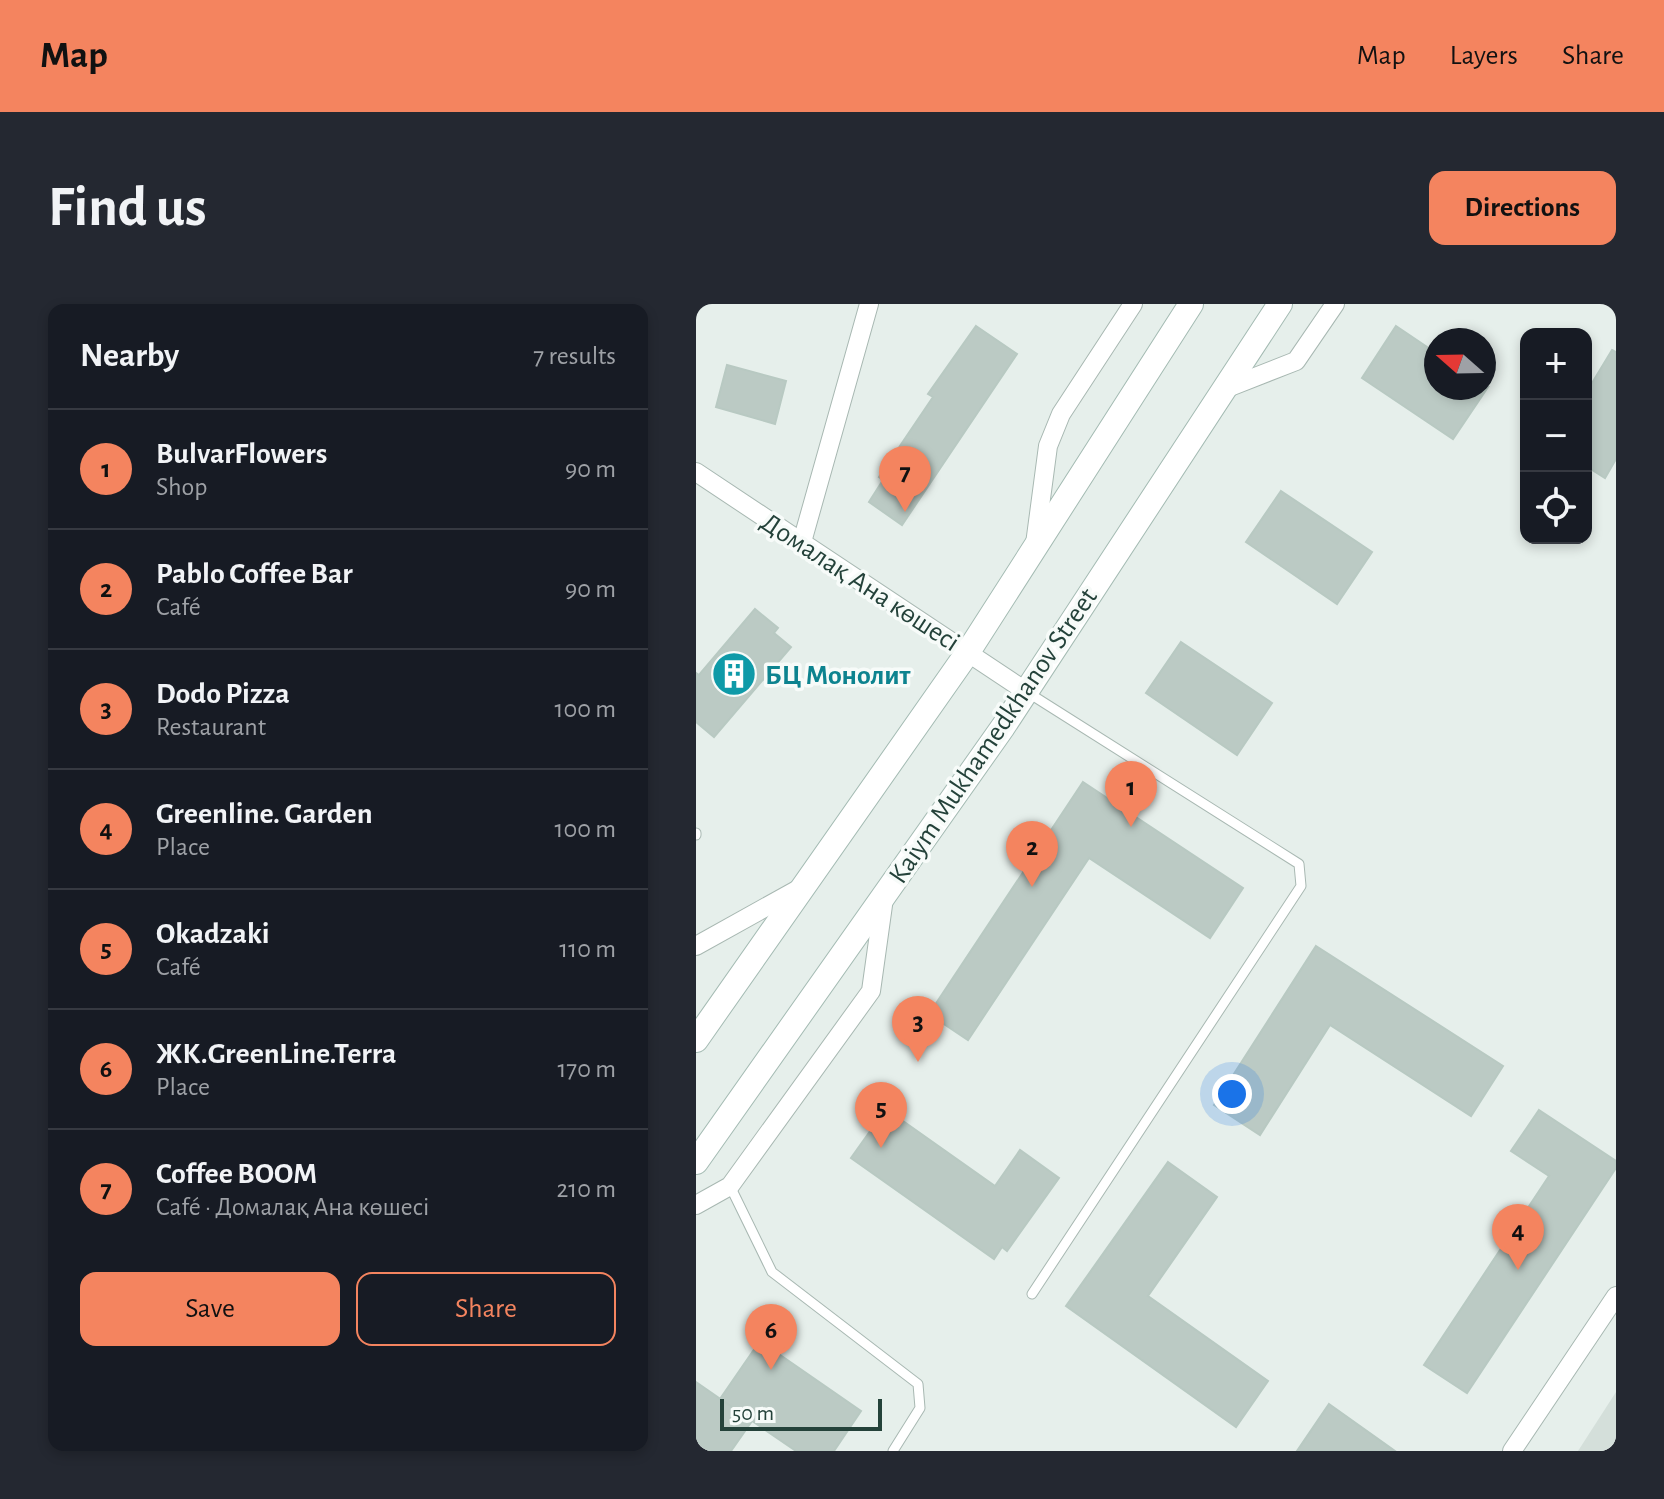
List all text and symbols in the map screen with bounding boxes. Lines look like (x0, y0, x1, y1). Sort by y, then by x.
text: Map (40, 37, 108, 75)
text: Map (1357, 42, 1406, 70)
text: Layers (1450, 42, 1518, 70)
text: Share (1562, 42, 1624, 70)
button: Directions (1429, 171, 1616, 245)
text: Find us (48, 180, 206, 236)
north arrow (1424, 328, 1496, 400)
map controls (1520, 328, 1592, 544)
button: + (1520, 328, 1592, 400)
text: Nearby (80, 339, 179, 373)
text: 7 results (533, 343, 616, 369)
button: − (1520, 400, 1592, 472)
text: BulvarFlowers (156, 439, 327, 469)
pin: 7 (879, 446, 931, 512)
text: 1 (101, 456, 111, 482)
text: 90 m (565, 456, 616, 482)
button: locate (1520, 472, 1592, 544)
text: Shop (156, 474, 208, 500)
street label: Домалақ Ана көшесі (756, 508, 964, 657)
text: Pablo Coffee Bar (156, 559, 353, 589)
text: 2 (100, 576, 112, 602)
text: 90 m (565, 576, 616, 602)
street label: Kaiym Mukhamedkhanov Street (884, 583, 1103, 889)
text: Café (156, 594, 201, 620)
building icon: БЦ Монолит (710, 650, 758, 698)
place label: БЦ Монолит (765, 662, 911, 690)
text: Dodo Pizza (156, 679, 290, 709)
text: 3 (100, 696, 112, 722)
text: 100 m (555, 696, 616, 722)
text: Restaurant (156, 714, 266, 740)
pin: 1 (1105, 761, 1157, 827)
text: Greenline. Garden (156, 799, 373, 829)
text: 4 (99, 816, 113, 842)
text: 100 m (555, 816, 616, 842)
pin: 2 (1006, 821, 1058, 887)
text: Place (156, 834, 210, 860)
text: Okadzaki (156, 919, 270, 949)
text: 5 (100, 936, 112, 962)
text: 110 m (559, 936, 616, 962)
text: Café (156, 954, 201, 980)
pin: 3 (892, 996, 944, 1062)
text: ЖК.GreenLine.Terra (156, 1039, 396, 1069)
text: 6 (100, 1056, 112, 1082)
text: 170 m (557, 1056, 616, 1082)
text: Place (156, 1074, 210, 1100)
your location (1212, 1074, 1252, 1114)
pin: 5 (855, 1082, 907, 1148)
text: Coffee BOOM (156, 1159, 317, 1189)
text: 7 (100, 1176, 112, 1202)
text: 210 m (556, 1176, 616, 1202)
text: Café · Домалақ Ана көшесі (156, 1194, 429, 1220)
pin: 4 (1492, 1204, 1544, 1270)
button: Save (80, 1272, 340, 1346)
button: Share (356, 1272, 616, 1346)
pin: 6 (745, 1304, 797, 1370)
scale bar (720, 1395, 882, 1431)
text: 50 m (732, 1402, 774, 1424)

